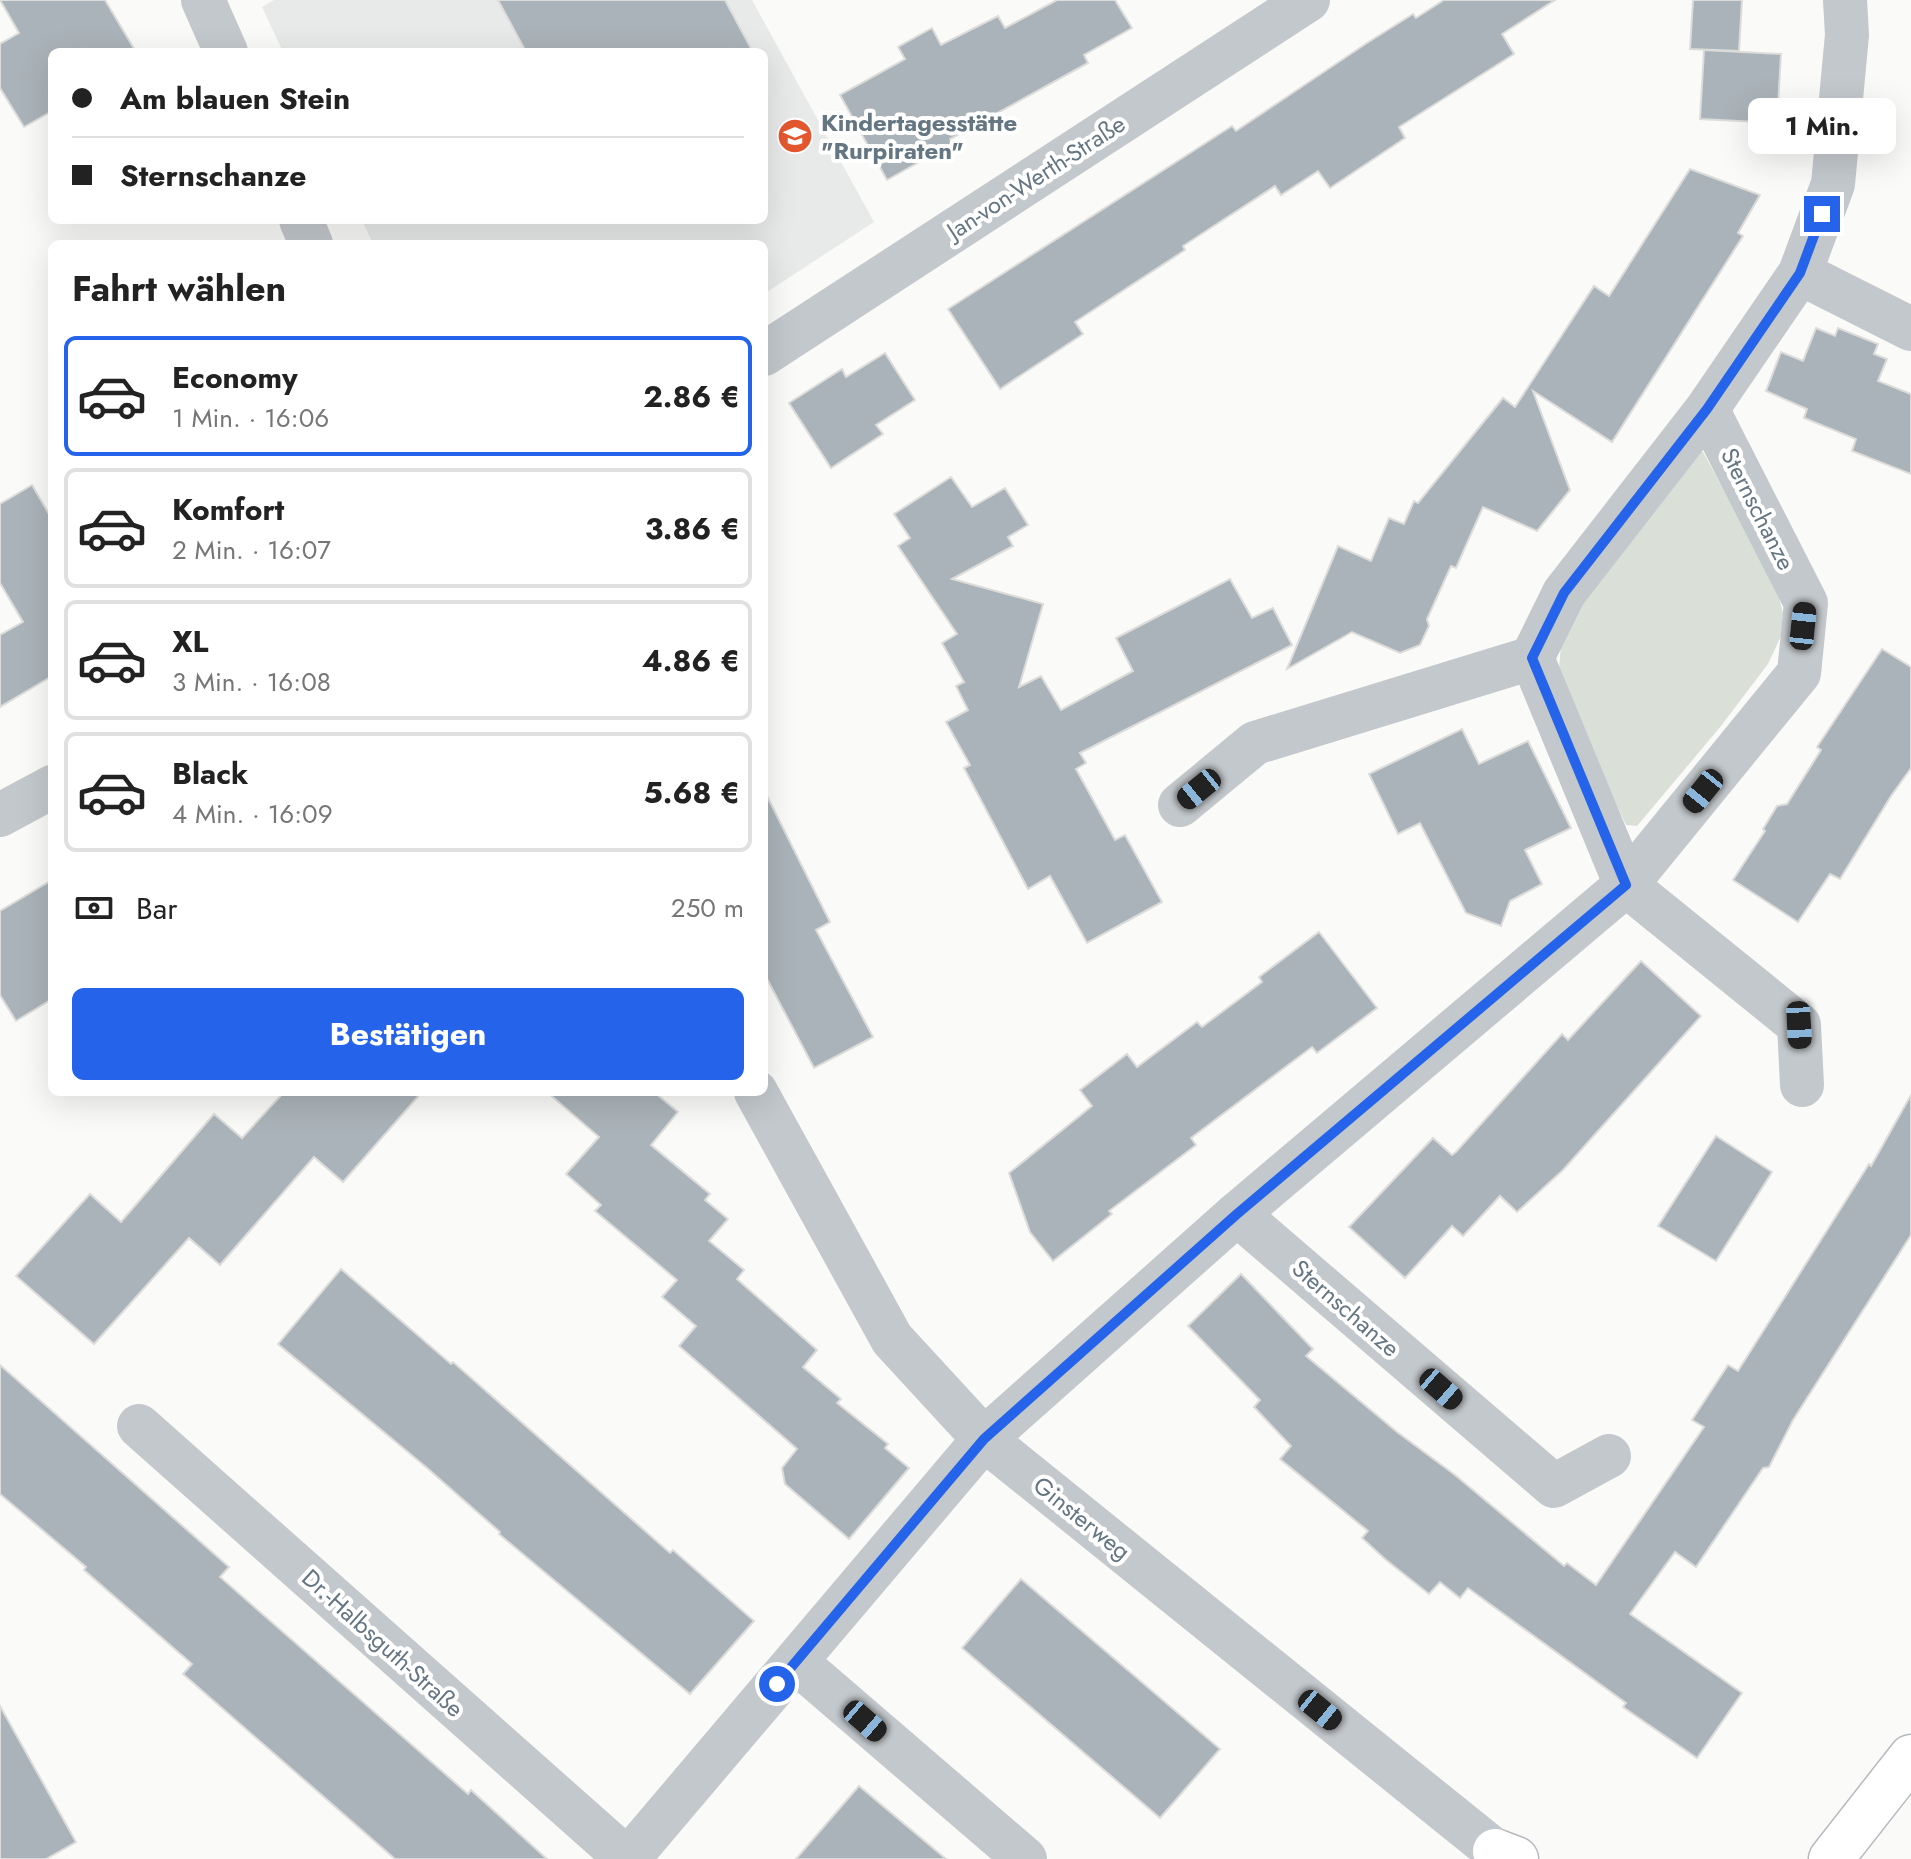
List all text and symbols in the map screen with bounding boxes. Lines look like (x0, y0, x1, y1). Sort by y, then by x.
text: Am blauen Stein (120, 77, 350, 120)
callout: 1 Min. (1748, 98, 1896, 154)
place label: Kindertagesstätte "Rurpiraten" (821, 105, 1017, 168)
street label: Jan-von-Werth-Straße (937, 106, 1132, 249)
text: 1 Min. (1785, 107, 1859, 145)
school or university icon: Kindertagesstätte "Rurpiraten" (776, 117, 814, 155)
text: Sternschanze (120, 154, 306, 197)
route end (1804, 196, 1840, 232)
text: Fahrt wählen (72, 262, 286, 314)
text: Economy (172, 356, 298, 399)
icon: car (76, 360, 148, 432)
text: 2.86 € (643, 375, 740, 418)
text: 1 Min. · 16:06 (172, 399, 329, 437)
street label: Sternschanze (1712, 442, 1804, 576)
text: Komfort (172, 488, 284, 531)
icon: car (76, 492, 148, 564)
text: 3.86 € (645, 507, 740, 550)
text: 2 Min. · 16:07 (172, 531, 331, 569)
car (1789, 601, 1817, 651)
text: XL (172, 620, 208, 663)
icon: car (76, 624, 148, 696)
text: 4.86 € (642, 639, 740, 682)
text: 3 Min. · 16:08 (172, 663, 331, 701)
text: Black (172, 752, 248, 795)
icon: car (76, 756, 148, 828)
car (1173, 765, 1225, 813)
car (1679, 765, 1727, 817)
text: 5.68 € (643, 771, 740, 814)
text: 4 Min. · 16:09 (172, 795, 333, 833)
icon: cash (72, 886, 116, 930)
text: Bar (136, 887, 177, 930)
text: 250 m (671, 889, 744, 927)
button: Bestätigen (72, 988, 744, 1080)
car (1786, 1000, 1812, 1050)
street label: Sternschanze (1284, 1251, 1408, 1365)
car (1415, 1364, 1467, 1414)
street label: Ginsterweg (1026, 1468, 1138, 1568)
street label: Dr.-Halbsguth-Straße (294, 1561, 472, 1725)
route start (759, 1666, 795, 1702)
car (1294, 1686, 1346, 1734)
car (839, 1696, 891, 1746)

